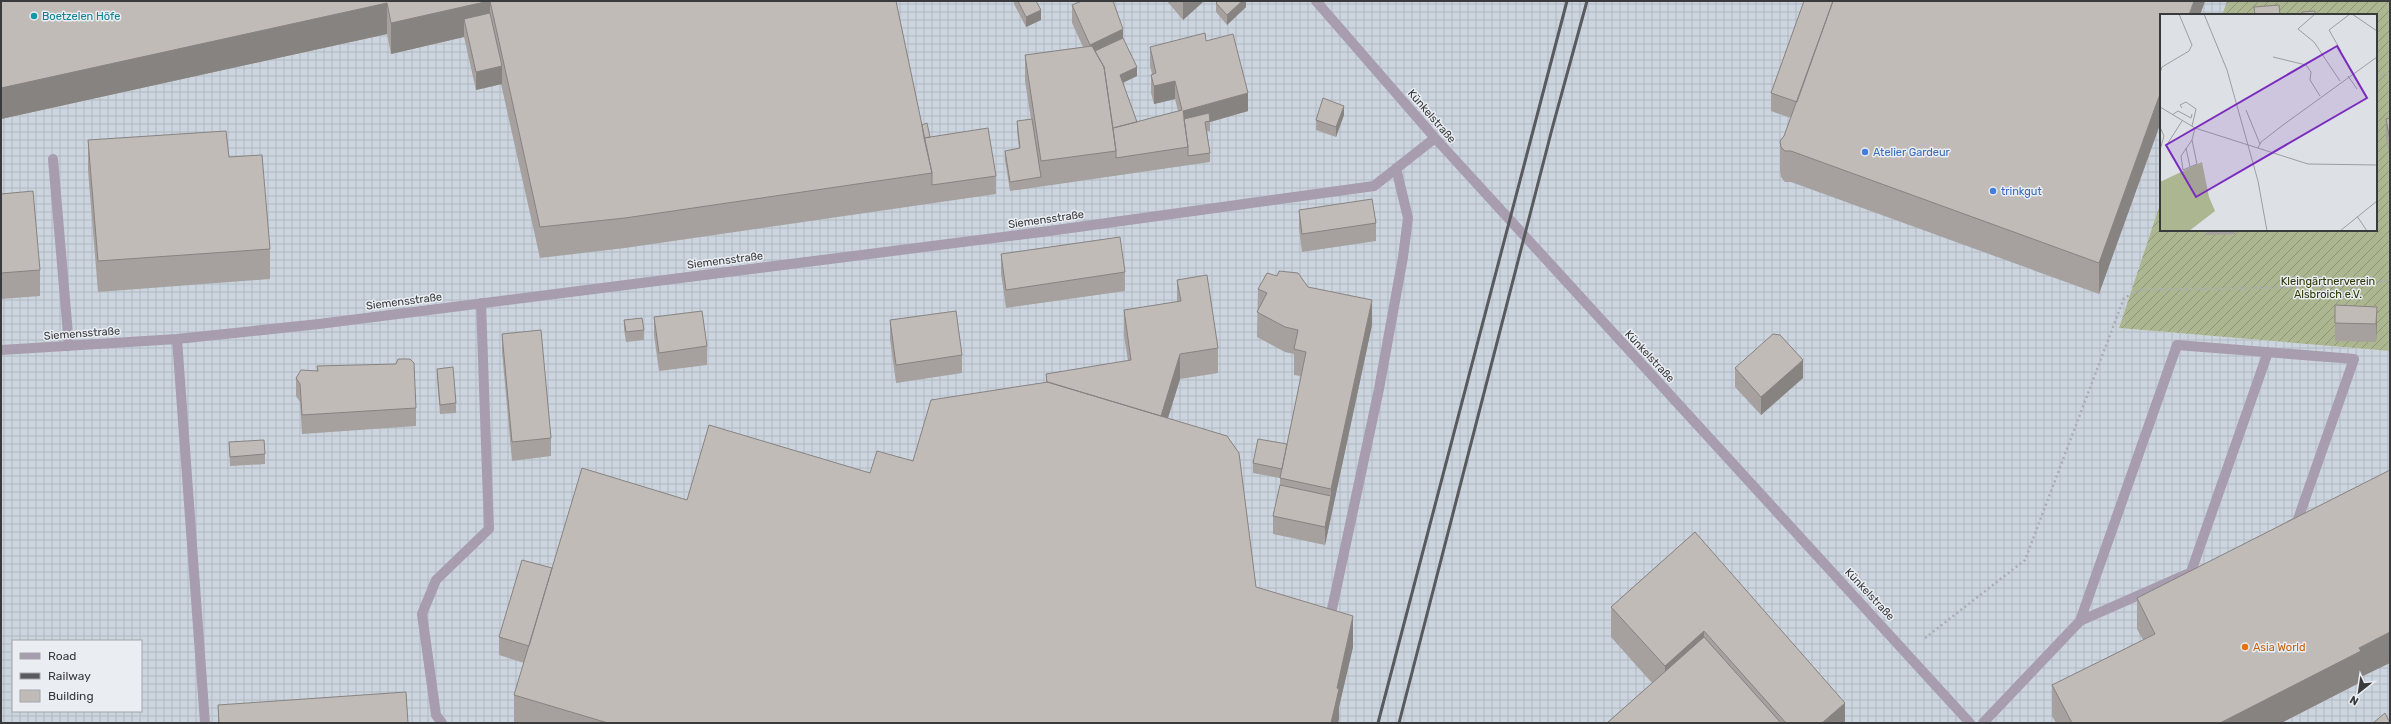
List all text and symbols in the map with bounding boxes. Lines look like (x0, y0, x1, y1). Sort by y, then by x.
place label: Boetzelen Höfe (42, 10, 120, 23)
marker: Boetzelen Höfe (29, 11, 39, 21)
inset map (2160, 14, 2377, 231)
street label: Künkelstraße (1405, 87, 1458, 146)
place label: Atelier Gardeur (1873, 146, 1951, 159)
marker: Atelier Gardeur (1860, 147, 1870, 157)
place label: trinkgut (2001, 185, 2042, 198)
marker: trinkgut (1988, 186, 1998, 196)
street label: Siemensstraße (1007, 208, 1085, 231)
street label: Siemensstraße (686, 249, 764, 272)
park label: Kleingärtnerverein Alsbroich e.V. (2281, 275, 2375, 301)
street label: Siemensstraße (365, 290, 443, 313)
street label: Siemensstraße (43, 324, 121, 343)
street label: Künkelstraße (1622, 328, 1677, 385)
street label: Künkelstraße (1842, 566, 1897, 623)
legend (12, 640, 142, 712)
place label: Asia World (2253, 641, 2306, 654)
marker: Asia World (2240, 642, 2250, 652)
text: Road (48, 649, 76, 663)
text: Railway (48, 669, 91, 683)
north arrow (2339, 672, 2379, 712)
text: Building (48, 689, 94, 703)
text: N (2348, 693, 2361, 708)

